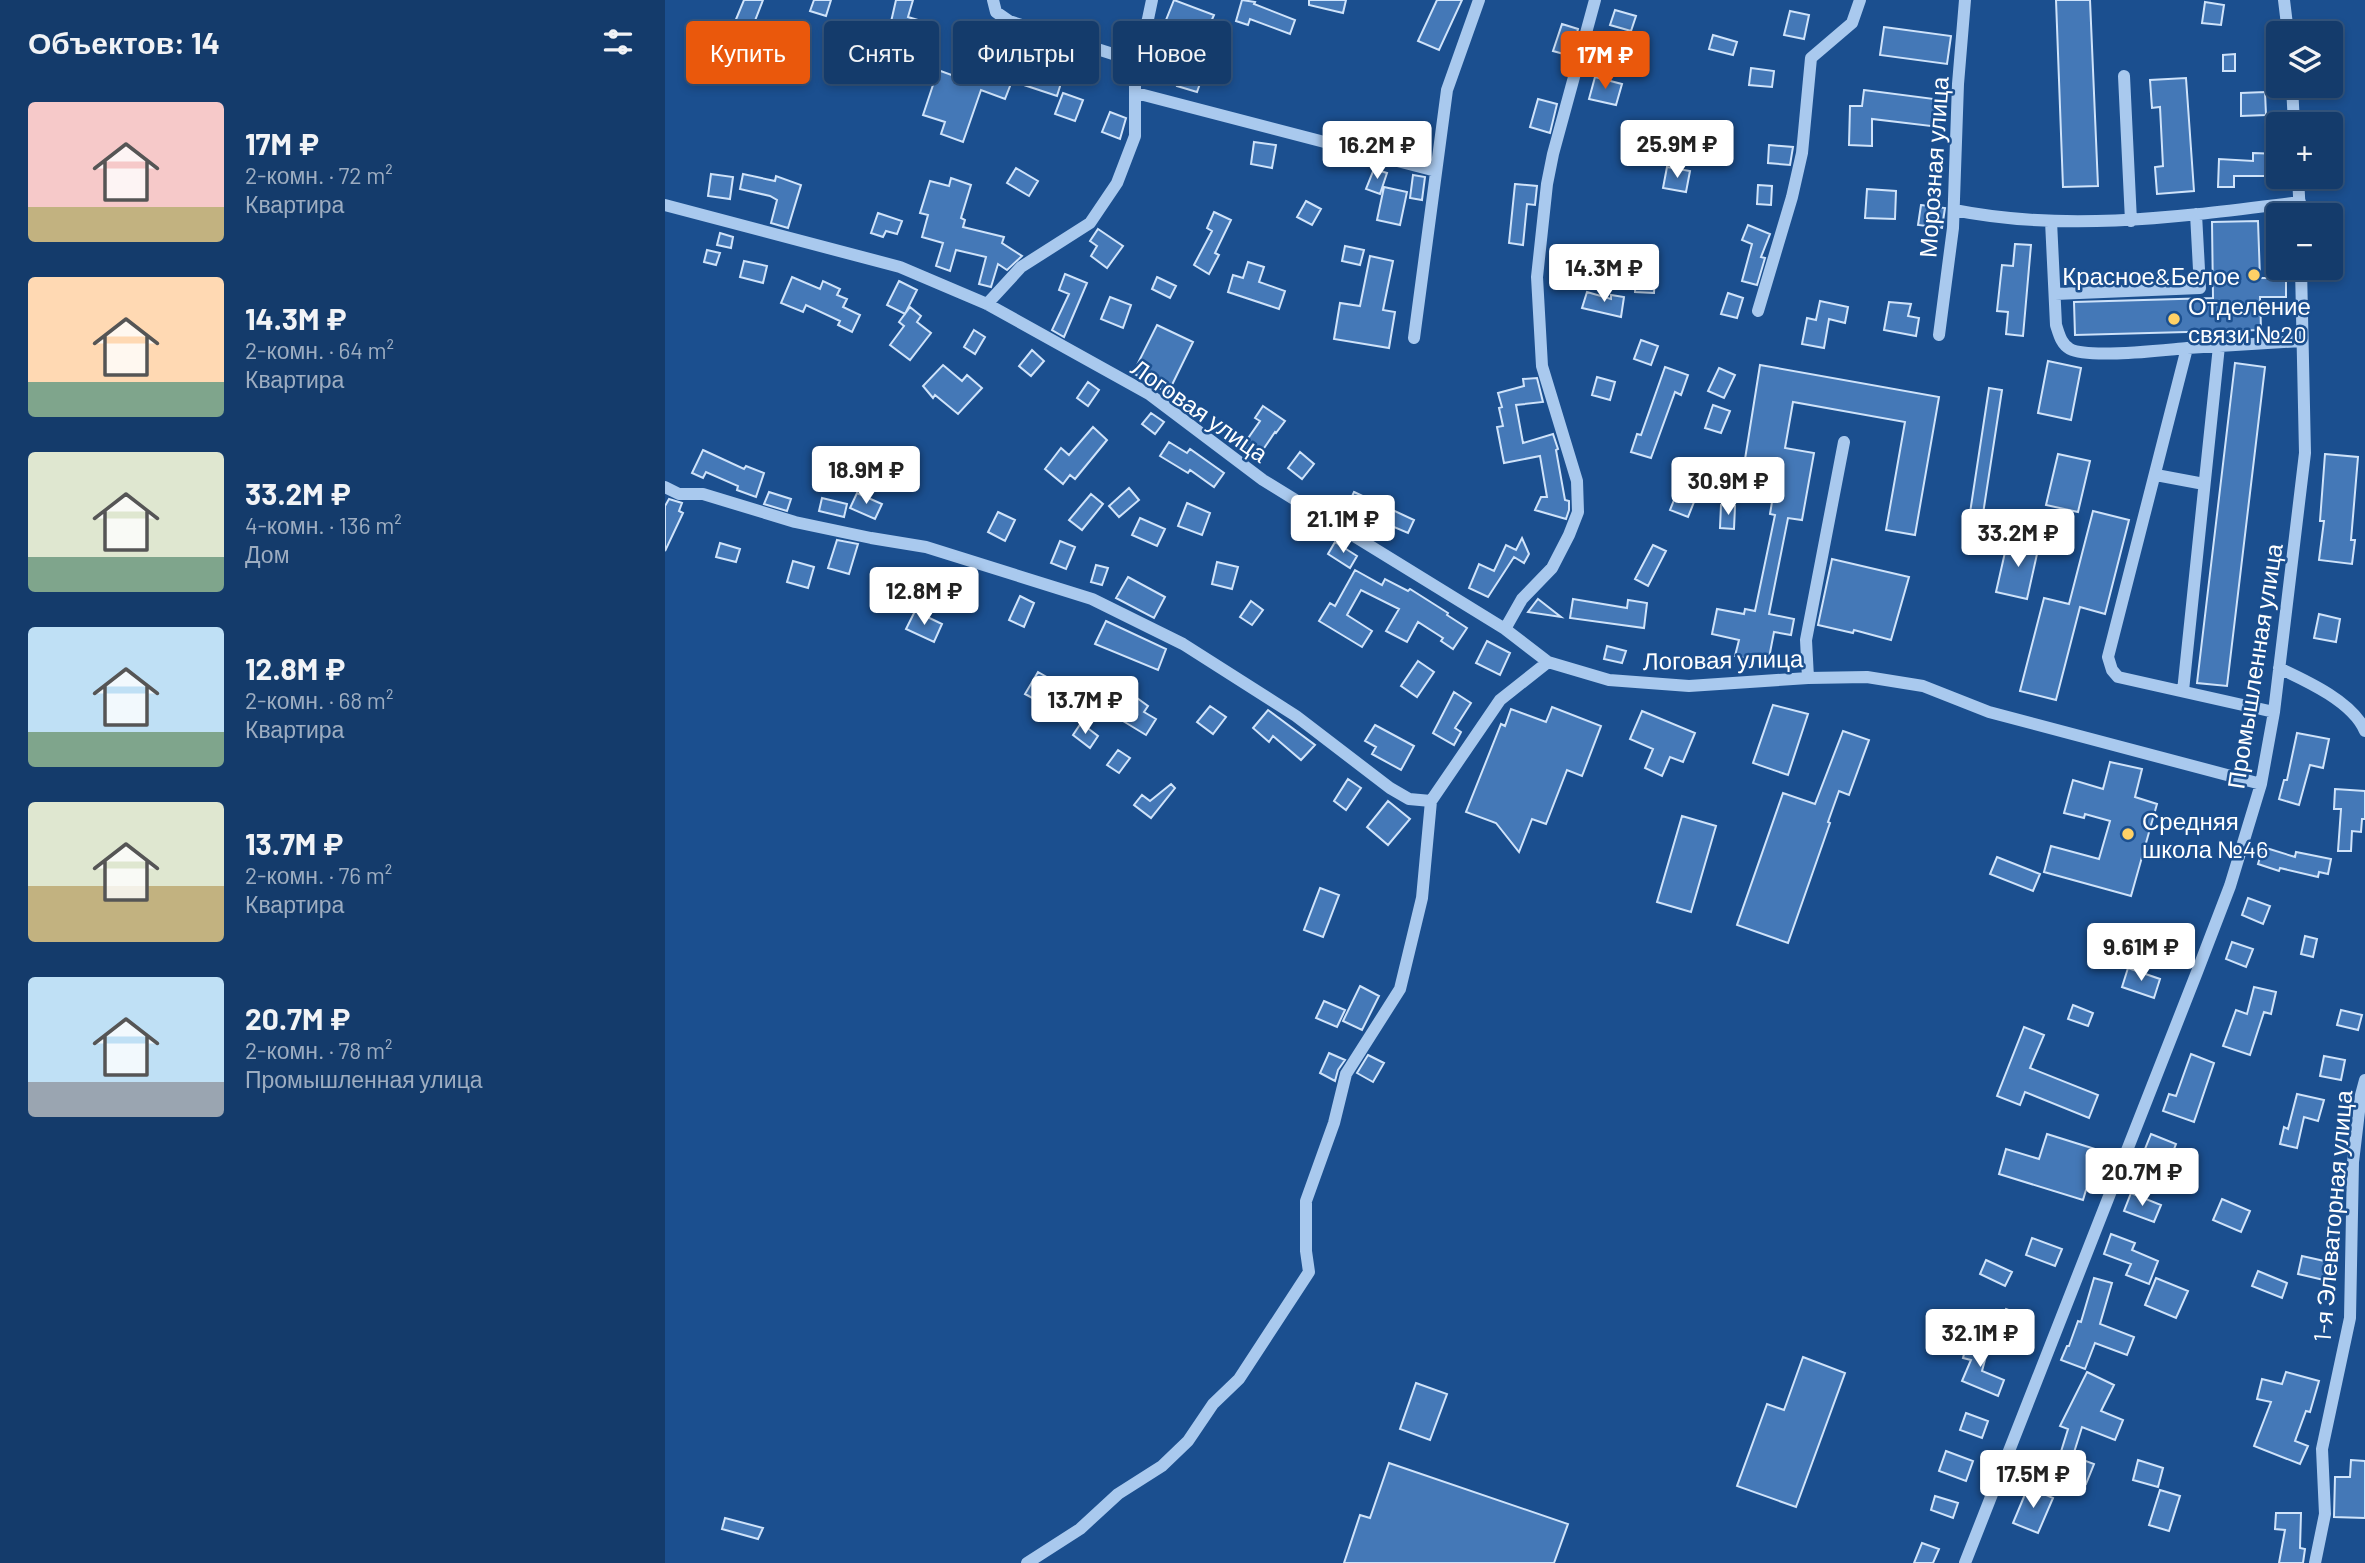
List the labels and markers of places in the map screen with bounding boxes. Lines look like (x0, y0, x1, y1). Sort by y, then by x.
pin: 17M ₽ (1556, 32, 1654, 91)
pin: 25.9M ₽ (1612, 120, 1742, 180)
pin: 16.2M ₽ (1312, 122, 1442, 181)
pin: 14.3M ₽ (1539, 244, 1669, 304)
place label: Красное&Белое (2062, 261, 2240, 290)
marker: Красное&Белое (2246, 267, 2262, 283)
place label: Отделение связи №20 (2188, 291, 2311, 348)
marker: Отделение связи №20 (2166, 311, 2182, 327)
pin: 18.9M ₽ (801, 447, 931, 506)
pin: 30.9M ₽ (1663, 458, 1793, 517)
pin: 21.1M ₽ (1278, 496, 1408, 555)
pin: 33.2M ₽ (1953, 510, 2083, 569)
pin: 12.8M ₽ (859, 568, 989, 627)
pin: 13.7M ₽ (1020, 676, 1150, 736)
place label: Средняя школа №46 (2142, 806, 2268, 863)
marker: Средняя школа №46 (2120, 826, 2136, 842)
pin: 9.61M ₽ (2076, 923, 2206, 983)
pin: 20.7M ₽ (2077, 1148, 2207, 1208)
pin: 32.1M ₽ (1915, 1310, 2045, 1369)
pin: 17.5M ₽ (1968, 1450, 2098, 1510)

